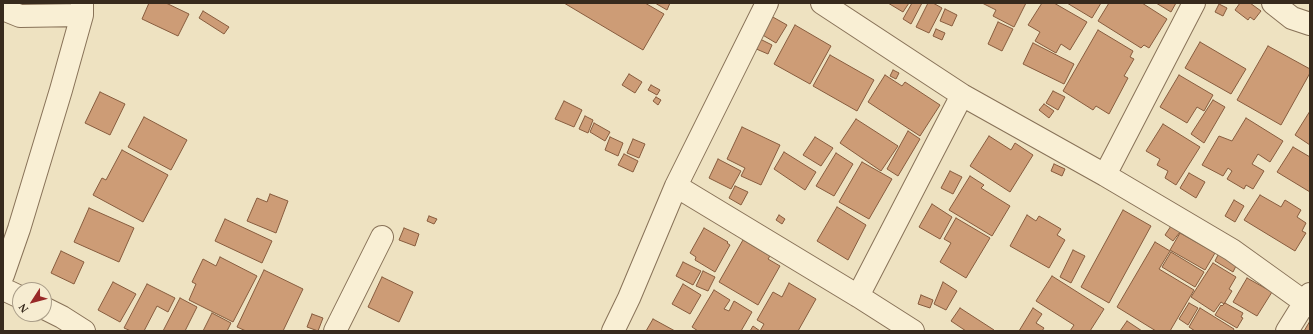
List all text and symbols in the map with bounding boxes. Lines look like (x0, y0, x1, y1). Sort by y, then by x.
north arrow (12, 282, 52, 322)
text: N (16, 302, 30, 315)

